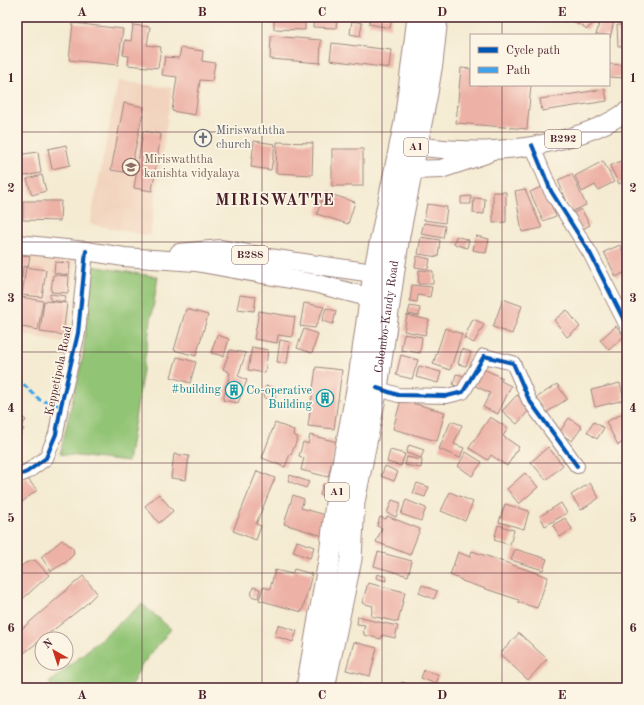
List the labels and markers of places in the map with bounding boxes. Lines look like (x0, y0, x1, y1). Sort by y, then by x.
place label: Miriswaththa church (216, 125, 285, 151)
church icon: Miriswaththa church (193, 128, 213, 148)
place label: Miriswaththa kanishta vidyalaya (144, 154, 240, 180)
school or university icon: Miriswaththa kanishta vidyalaya (121, 157, 141, 177)
building icon: #building (224, 380, 244, 400)
place label: #building (171, 384, 222, 396)
place label: Co-operative Building (246, 385, 313, 411)
building icon: Co-operative Building (315, 388, 335, 408)

